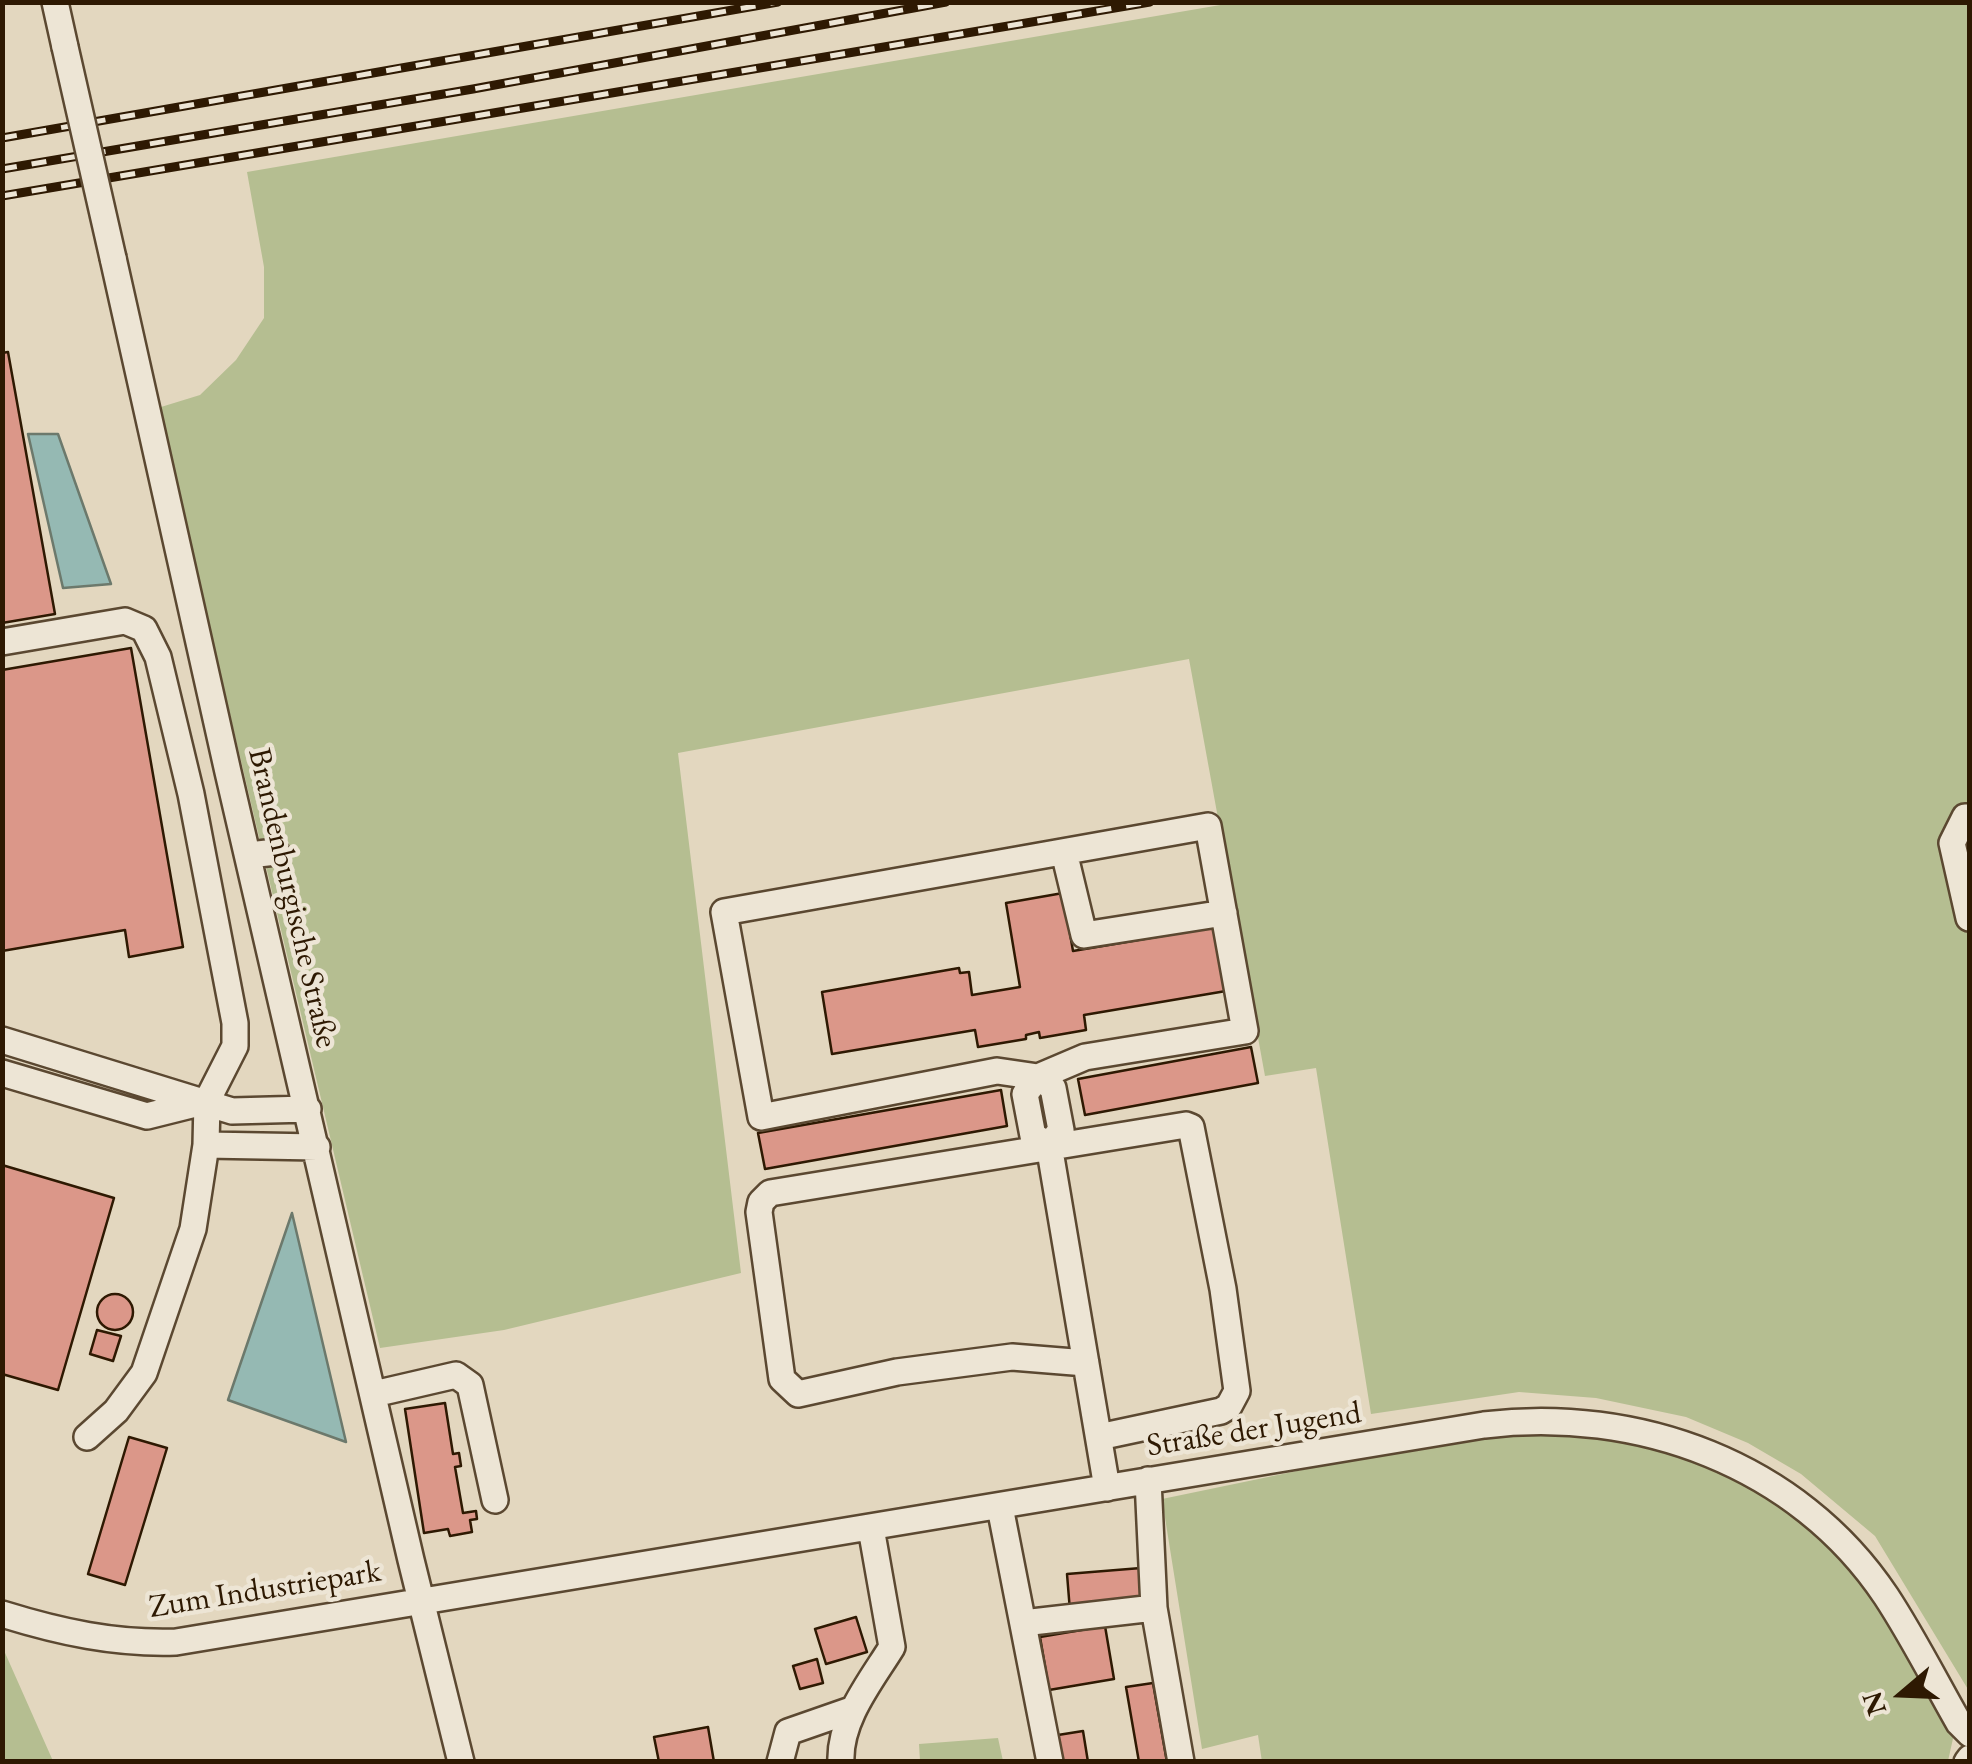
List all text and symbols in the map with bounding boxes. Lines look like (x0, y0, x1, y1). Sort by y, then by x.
street label: Brandenburgische Straße (239, 745, 345, 1051)
street label: Straße der Jugend (1144, 1394, 1364, 1466)
street label: Zum Industriepark (146, 1553, 384, 1627)
north arrow (1852, 1644, 1952, 1744)
text: N (1853, 1687, 1894, 1720)

